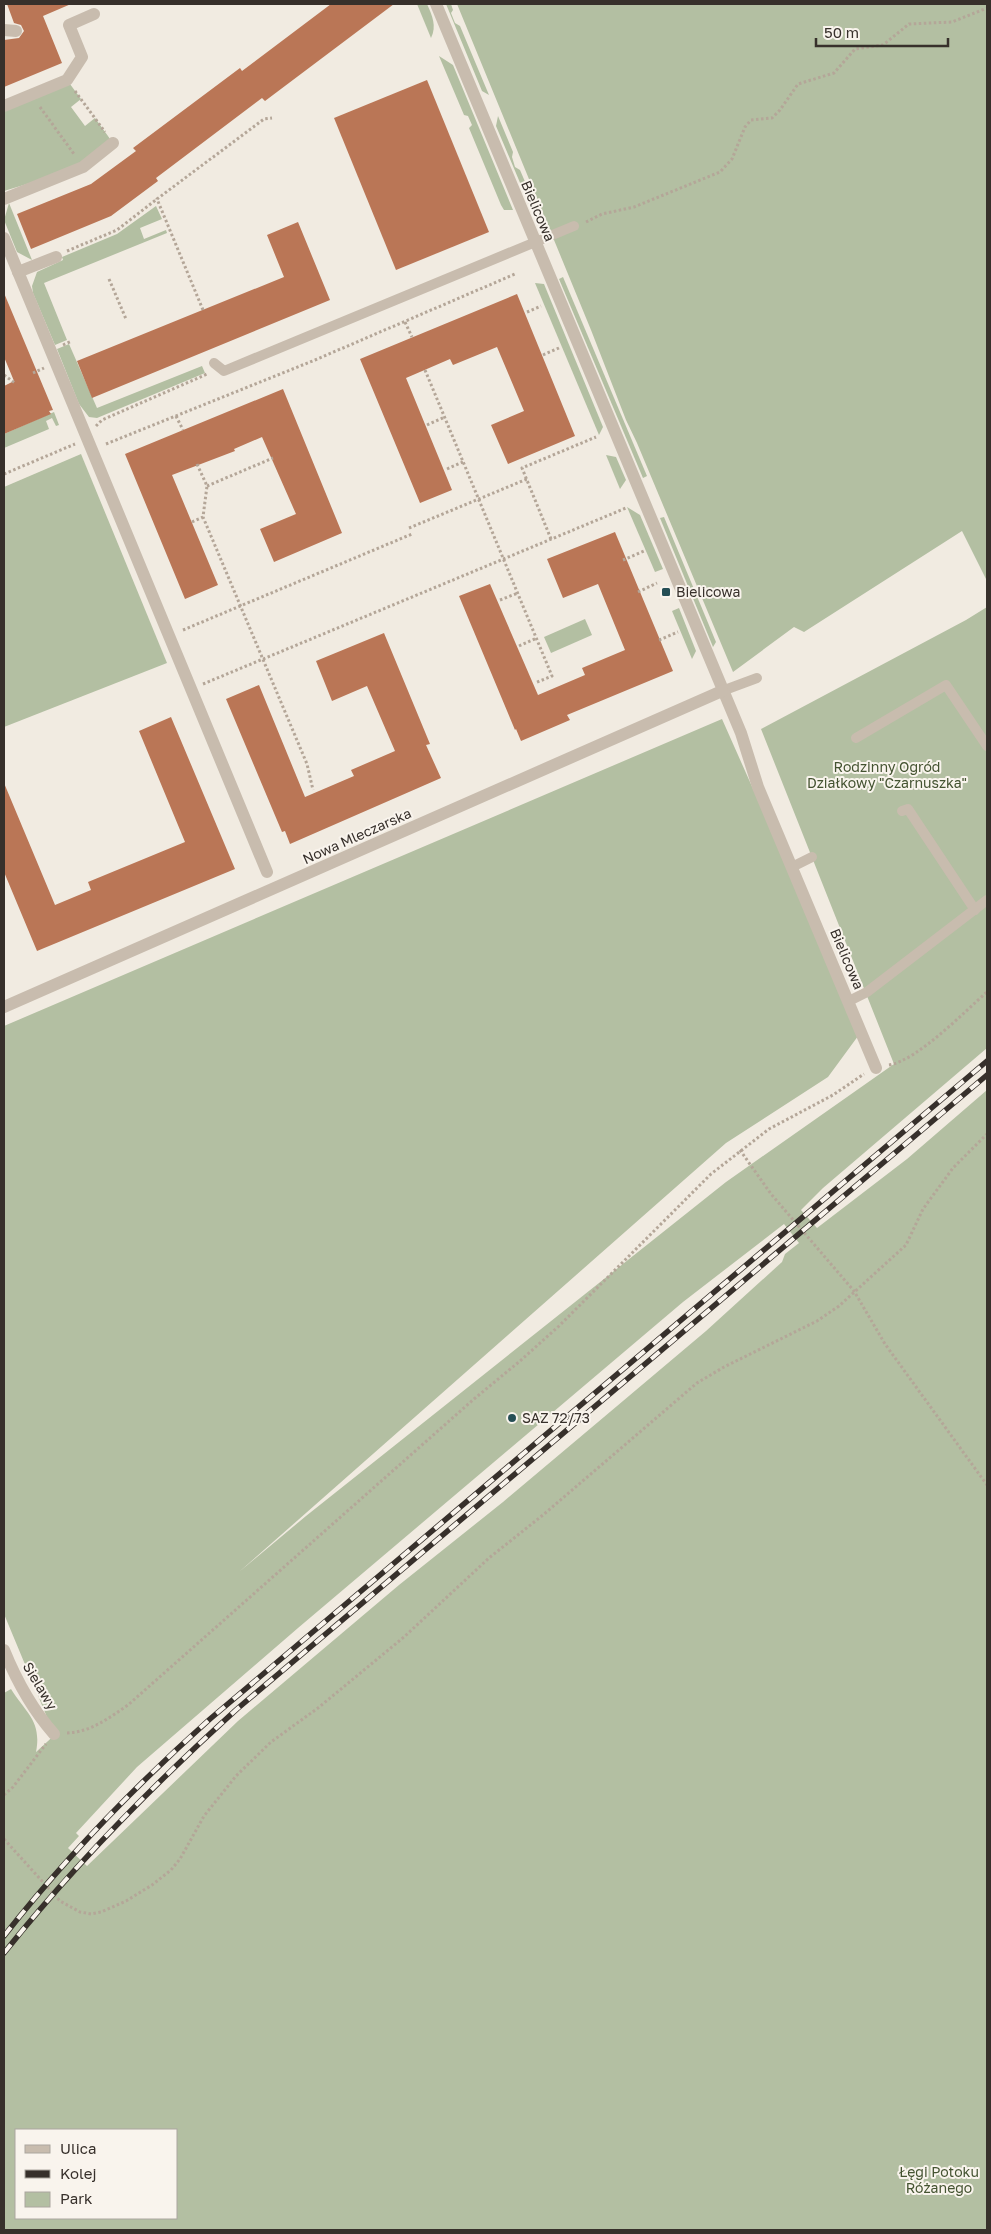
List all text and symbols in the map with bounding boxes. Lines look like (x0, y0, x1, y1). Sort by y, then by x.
scale bar (816, 15, 948, 47)
text: 50 m (824, 23, 859, 41)
street label: Bielicowa (518, 178, 559, 244)
place label: Bielicowa (676, 583, 740, 600)
marker: Bielicowa (660, 586, 672, 598)
park label: Rodzinny Ogród Działkowy "Czarnuszka" (807, 758, 967, 791)
street label: Nowa Mleczarska (300, 804, 414, 867)
street label: Bielicowa (827, 926, 868, 992)
place label: SAZ 72/73 (522, 1409, 590, 1426)
marker: SAZ 72/73 (506, 1412, 518, 1424)
street label: Sielawy (20, 1659, 61, 1713)
legend (15, 2129, 178, 2219)
text: Ulica (60, 2139, 96, 2157)
park label: Łęgi Potoku Różanego (899, 2163, 979, 2196)
text: Kolej (60, 2164, 96, 2182)
text: Park (60, 2189, 93, 2207)

